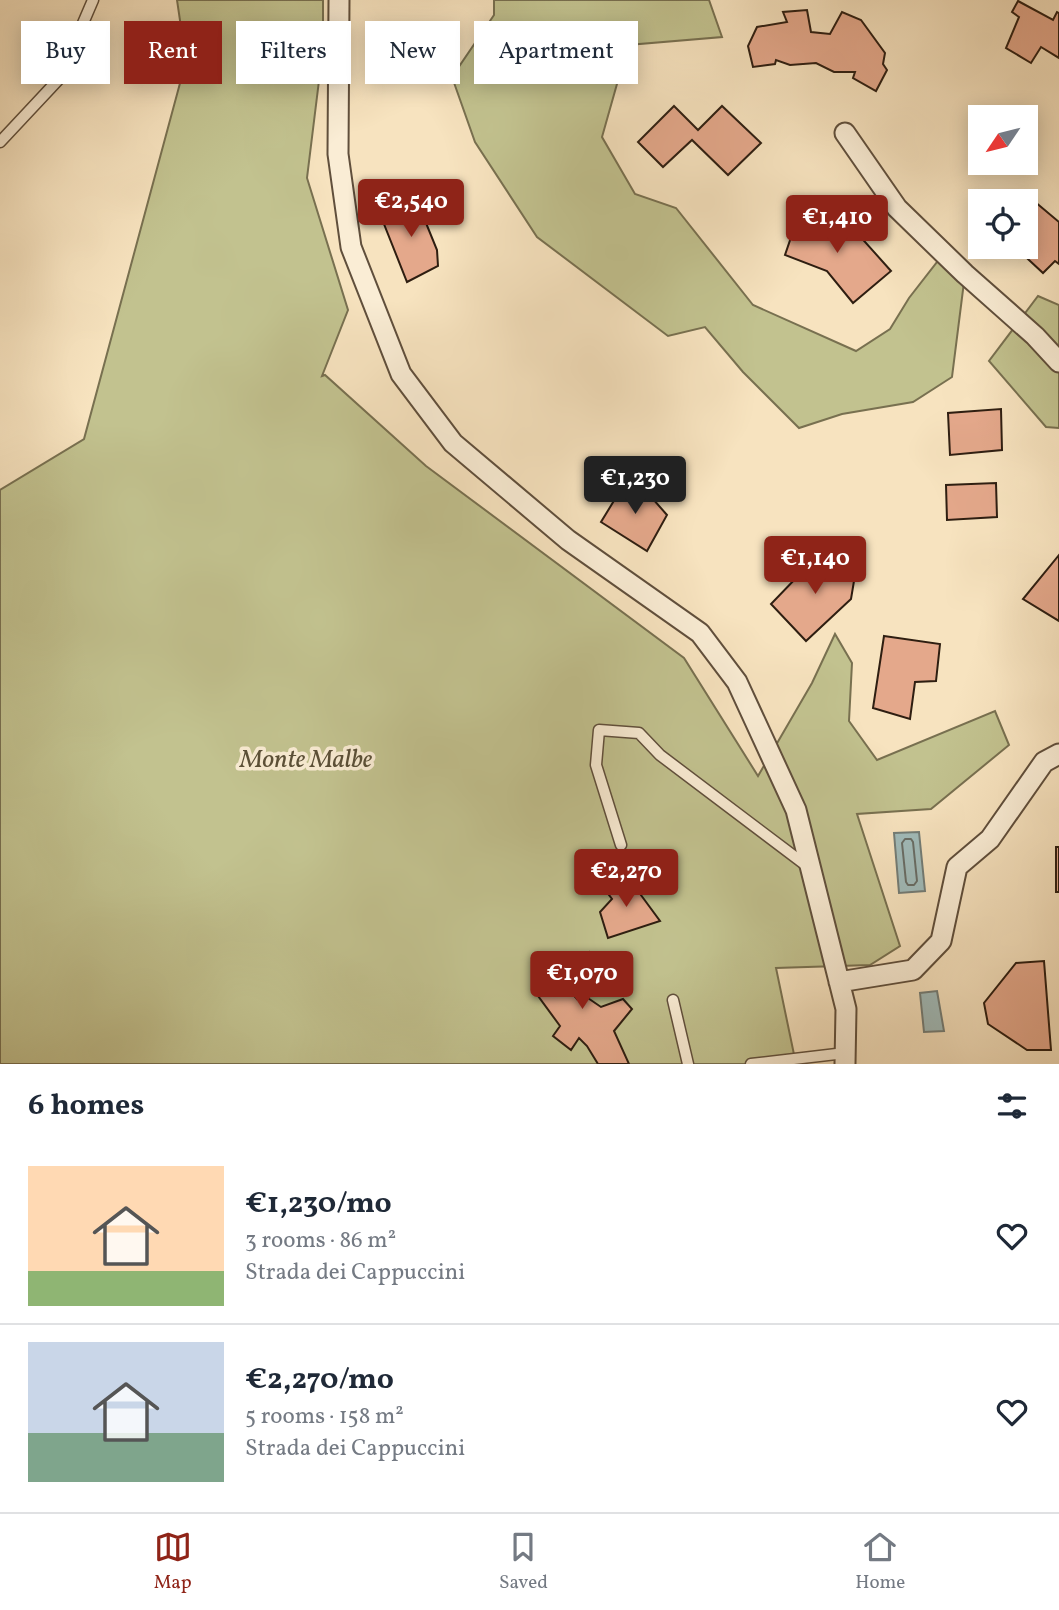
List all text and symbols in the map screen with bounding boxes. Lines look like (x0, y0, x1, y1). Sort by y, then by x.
chip: Buy (21, 21, 110, 84)
chip: Rent (124, 21, 222, 84)
chip: Filters (236, 21, 351, 84)
chip: New (365, 21, 460, 84)
chip: Apartment (474, 21, 638, 84)
north arrow (968, 105, 1038, 175)
map controls (968, 105, 1038, 259)
pin: €2,540 (354, 180, 468, 239)
text: €2,540 (374, 186, 448, 218)
button: locate (968, 189, 1038, 259)
pin: €1,410 (780, 196, 894, 255)
text: €1,410 (802, 202, 872, 234)
pin: €1,230 (578, 456, 692, 516)
text: €1,230 (600, 463, 670, 495)
pin: €1,140 (758, 536, 872, 596)
text: €1,140 (780, 543, 850, 575)
park label: Monte Malbe (239, 742, 373, 778)
pin: €2,270 (569, 850, 683, 909)
text: €2,270 (590, 856, 662, 888)
pin: €1,070 (525, 951, 639, 1011)
text: €1,070 (546, 958, 618, 990)
text: 6 homes (28, 1085, 144, 1127)
icon: filters (993, 1087, 1031, 1125)
text: €1,230/mo (245, 1183, 392, 1225)
icon: home (84, 1194, 168, 1278)
icon: heart (993, 1217, 1031, 1255)
text: 3 rooms · 86 m² (245, 1225, 396, 1257)
text: Strada dei Cappuccini (245, 1257, 465, 1289)
text: €2,270/mo (245, 1359, 394, 1401)
icon: home (84, 1370, 168, 1454)
icon: heart (993, 1393, 1031, 1431)
text: 5 rooms · 158 m² (245, 1401, 404, 1433)
text: Strada dei Cappuccini (245, 1433, 465, 1465)
tab: Map (154, 1528, 192, 1596)
tab: Saved (499, 1528, 548, 1596)
tab: Home (855, 1528, 905, 1596)

